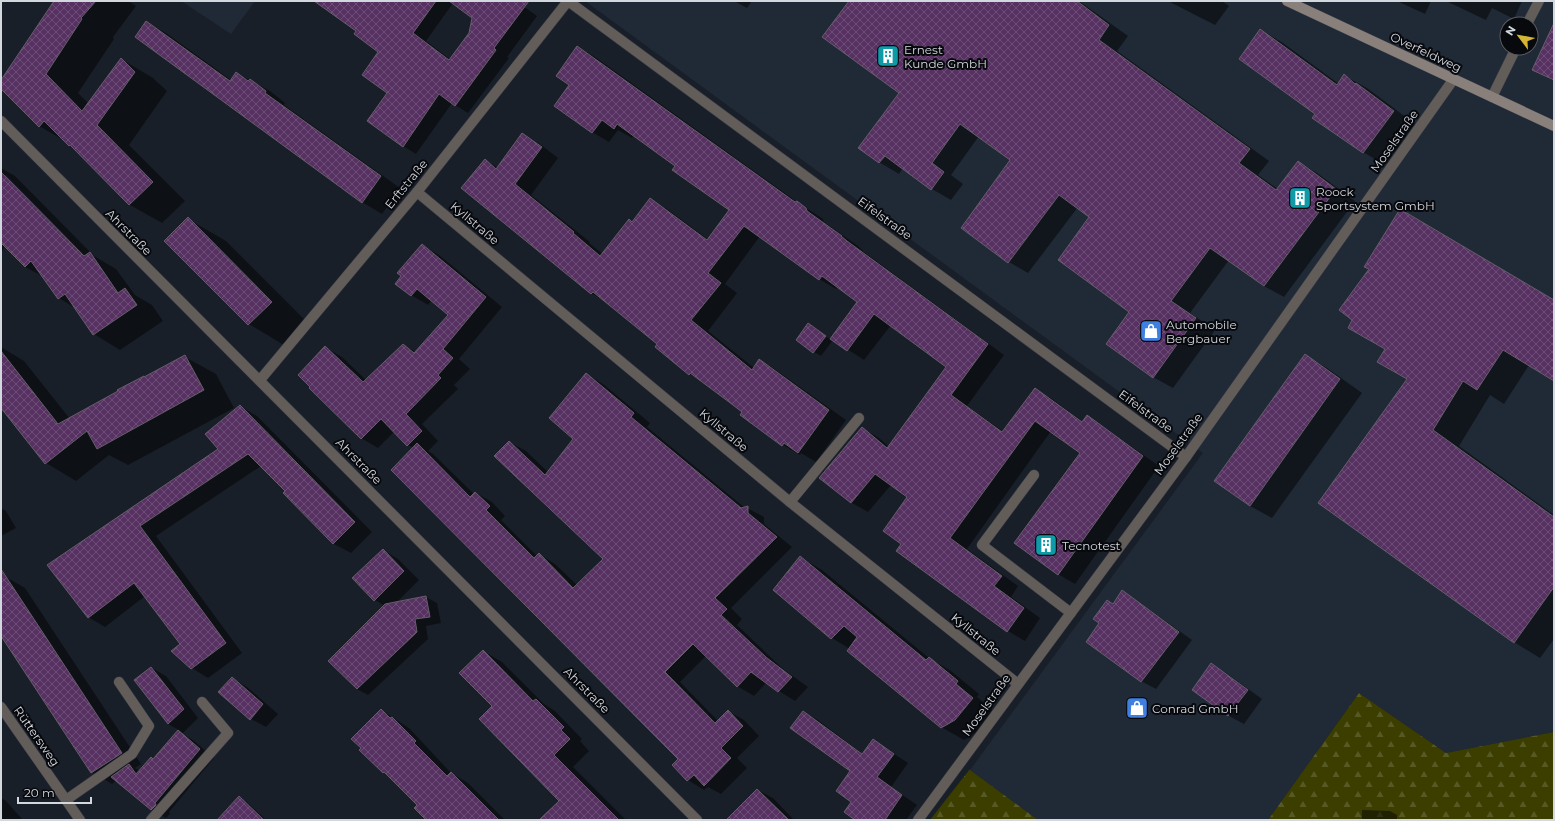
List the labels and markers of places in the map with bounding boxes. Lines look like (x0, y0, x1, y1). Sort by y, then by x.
place label: Ernest Kunde GmbH (904, 42, 987, 71)
building icon: Ernest Kunde GmbH (875, 43, 901, 69)
place label: Roock Sportsystem GmbH (1316, 184, 1435, 213)
building icon: Roock Sportsystem GmbH (1287, 185, 1313, 211)
place label: Automobile Bergbauer (1166, 317, 1237, 346)
shop icon: Automobile Bergbauer (1138, 318, 1164, 344)
building icon: Tecnotest (1033, 532, 1059, 558)
place label: Tecnotest (1062, 538, 1121, 553)
shop icon: Conrad GmbH (1124, 695, 1150, 721)
place label: Conrad GmbH (1152, 701, 1238, 716)

